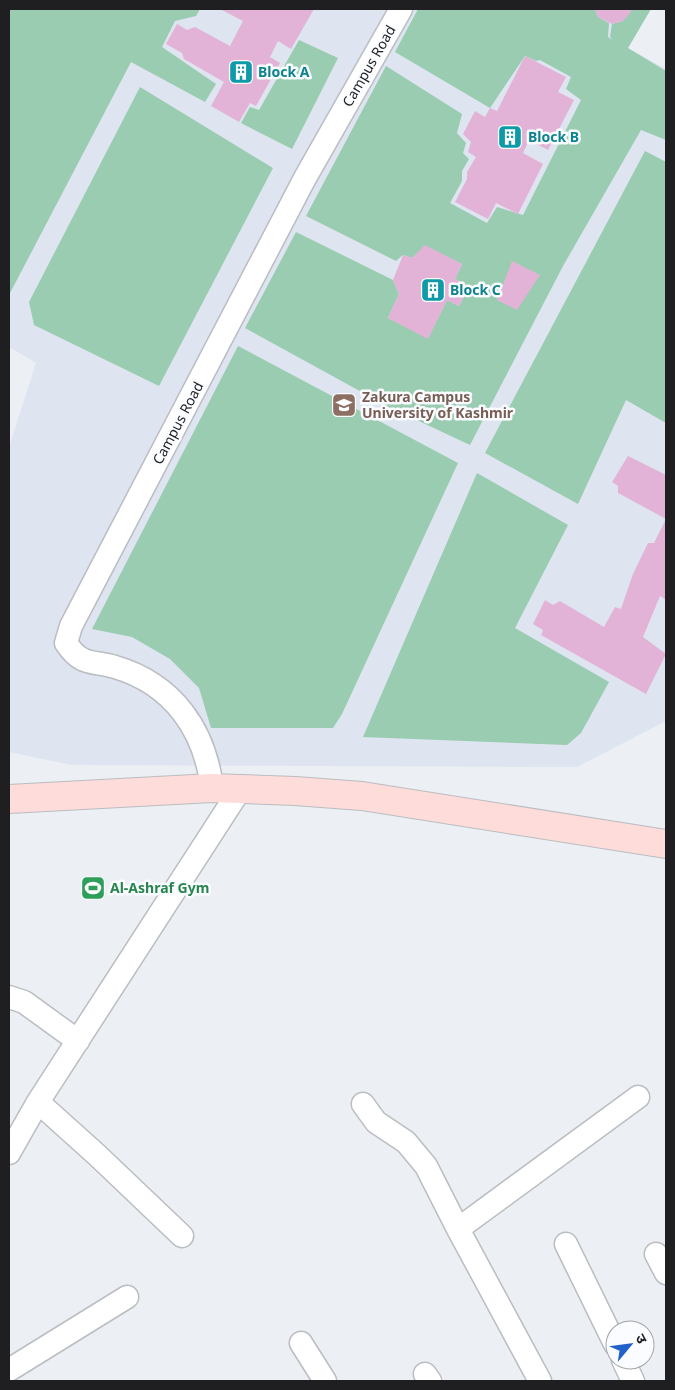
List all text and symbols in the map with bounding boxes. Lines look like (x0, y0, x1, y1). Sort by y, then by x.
street label: Campus Road (338, 22, 400, 110)
building icon: Block A (228, 59, 254, 85)
place label: Block A (258, 62, 310, 81)
building icon: Block B (497, 124, 523, 150)
place label: Block B (528, 127, 579, 146)
building icon: Block C (420, 277, 446, 303)
place label: Block C (450, 280, 501, 299)
street label: Campus Road (148, 378, 207, 467)
place label: Zakura Campus University of Kashmir (362, 387, 514, 422)
school or university icon: Zakura Campus University of Kashmir (331, 392, 357, 418)
sports icon: Al-Ashraf Gym (80, 875, 106, 901)
place label: Al-Ashraf Gym (110, 878, 209, 897)
north arrow (605, 1320, 655, 1370)
text: उ (632, 1330, 652, 1347)

